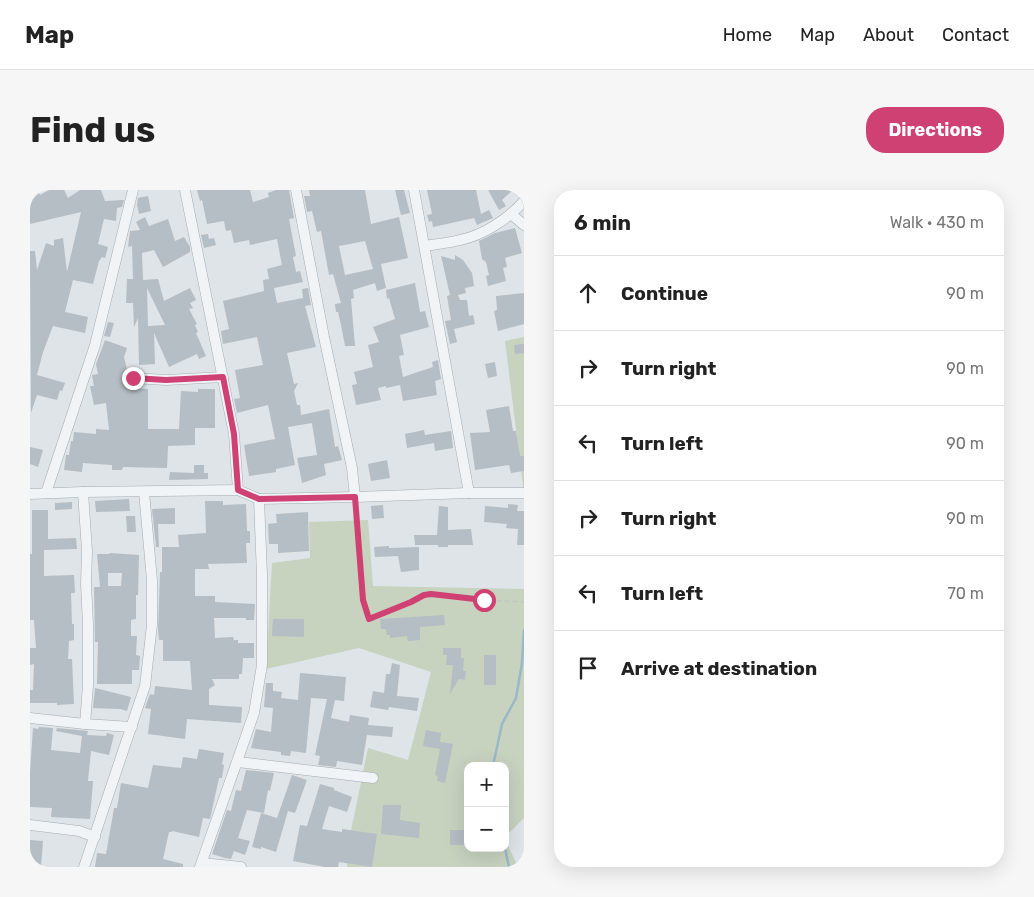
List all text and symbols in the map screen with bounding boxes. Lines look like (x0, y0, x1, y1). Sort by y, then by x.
text: Map (25, 21, 74, 49)
text: Home (723, 24, 772, 46)
text: Map (800, 24, 835, 46)
text: About (863, 24, 914, 46)
text: Contact (942, 24, 1009, 46)
button: Directions (866, 107, 1004, 153)
text: Find us (30, 109, 155, 151)
text: 6 min (574, 210, 631, 235)
text: Walk · 430 m (890, 213, 984, 232)
icon: ahead (574, 279, 602, 307)
text: Continue (621, 282, 708, 305)
text: 90 m (946, 284, 984, 303)
icon: right (574, 354, 602, 382)
text: Turn right (621, 357, 716, 380)
text: 90 m (946, 359, 984, 378)
route end (122, 367, 145, 390)
icon: left (574, 429, 602, 457)
text: Turn left (621, 432, 703, 455)
text: 90 m (946, 434, 984, 453)
icon: right (574, 504, 602, 532)
text: Turn right (621, 507, 716, 530)
text: 90 m (946, 509, 984, 528)
icon: left (574, 579, 602, 607)
text: Turn left (621, 582, 703, 605)
text: 70 m (947, 584, 984, 603)
route start (473, 589, 496, 612)
icon: arrive (574, 654, 602, 682)
text: Arrive at destination (621, 657, 817, 680)
map controls (464, 762, 509, 852)
button: + (464, 762, 509, 807)
button: − (464, 807, 509, 852)

